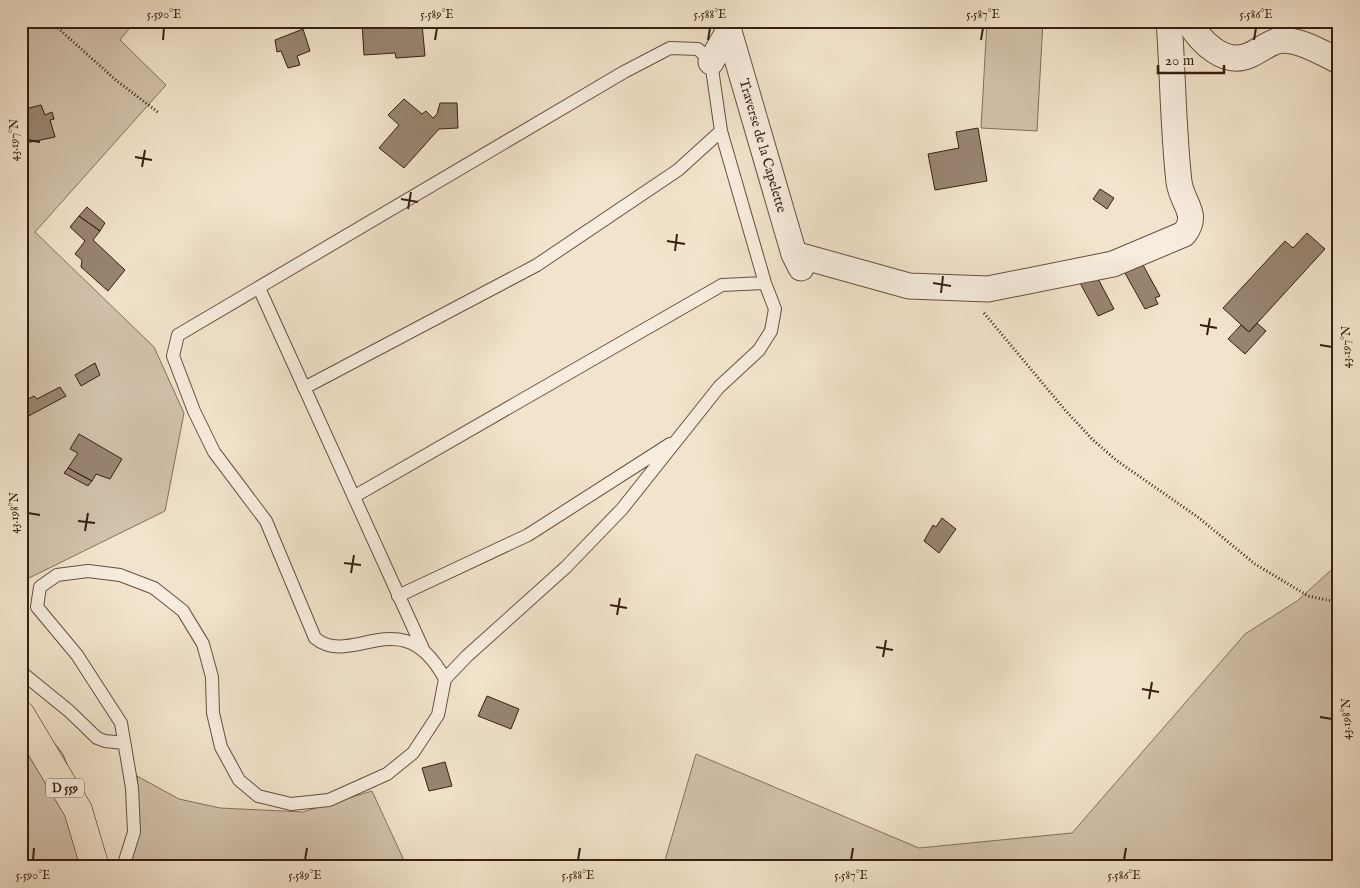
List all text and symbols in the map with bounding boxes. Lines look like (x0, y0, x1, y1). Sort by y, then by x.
text: 5.590°E (147, 7, 181, 22)
text: 5.589°E (420, 7, 454, 22)
text: 5.588°E (694, 7, 726, 22)
text: 5.587°E (966, 7, 1000, 22)
text: 5.586°E (1239, 7, 1273, 22)
scale bar (1158, 42, 1224, 74)
text: 20 m (1165, 51, 1195, 70)
street label: Traverse de la Capelette (734, 77, 791, 215)
text: 43.197°N (7, 118, 22, 161)
text: 43.197°N (1339, 325, 1354, 368)
text: 43.198°N (7, 492, 22, 534)
text: 43.198°N (1339, 698, 1354, 740)
road number: D 559 (46, 778, 84, 798)
text: 5.590°E (16, 868, 50, 883)
text: 5.589°E (288, 868, 322, 883)
text: 5.588°E (562, 868, 594, 883)
text: 5.587°E (834, 868, 868, 883)
text: 5.586°E (1107, 868, 1141, 883)

